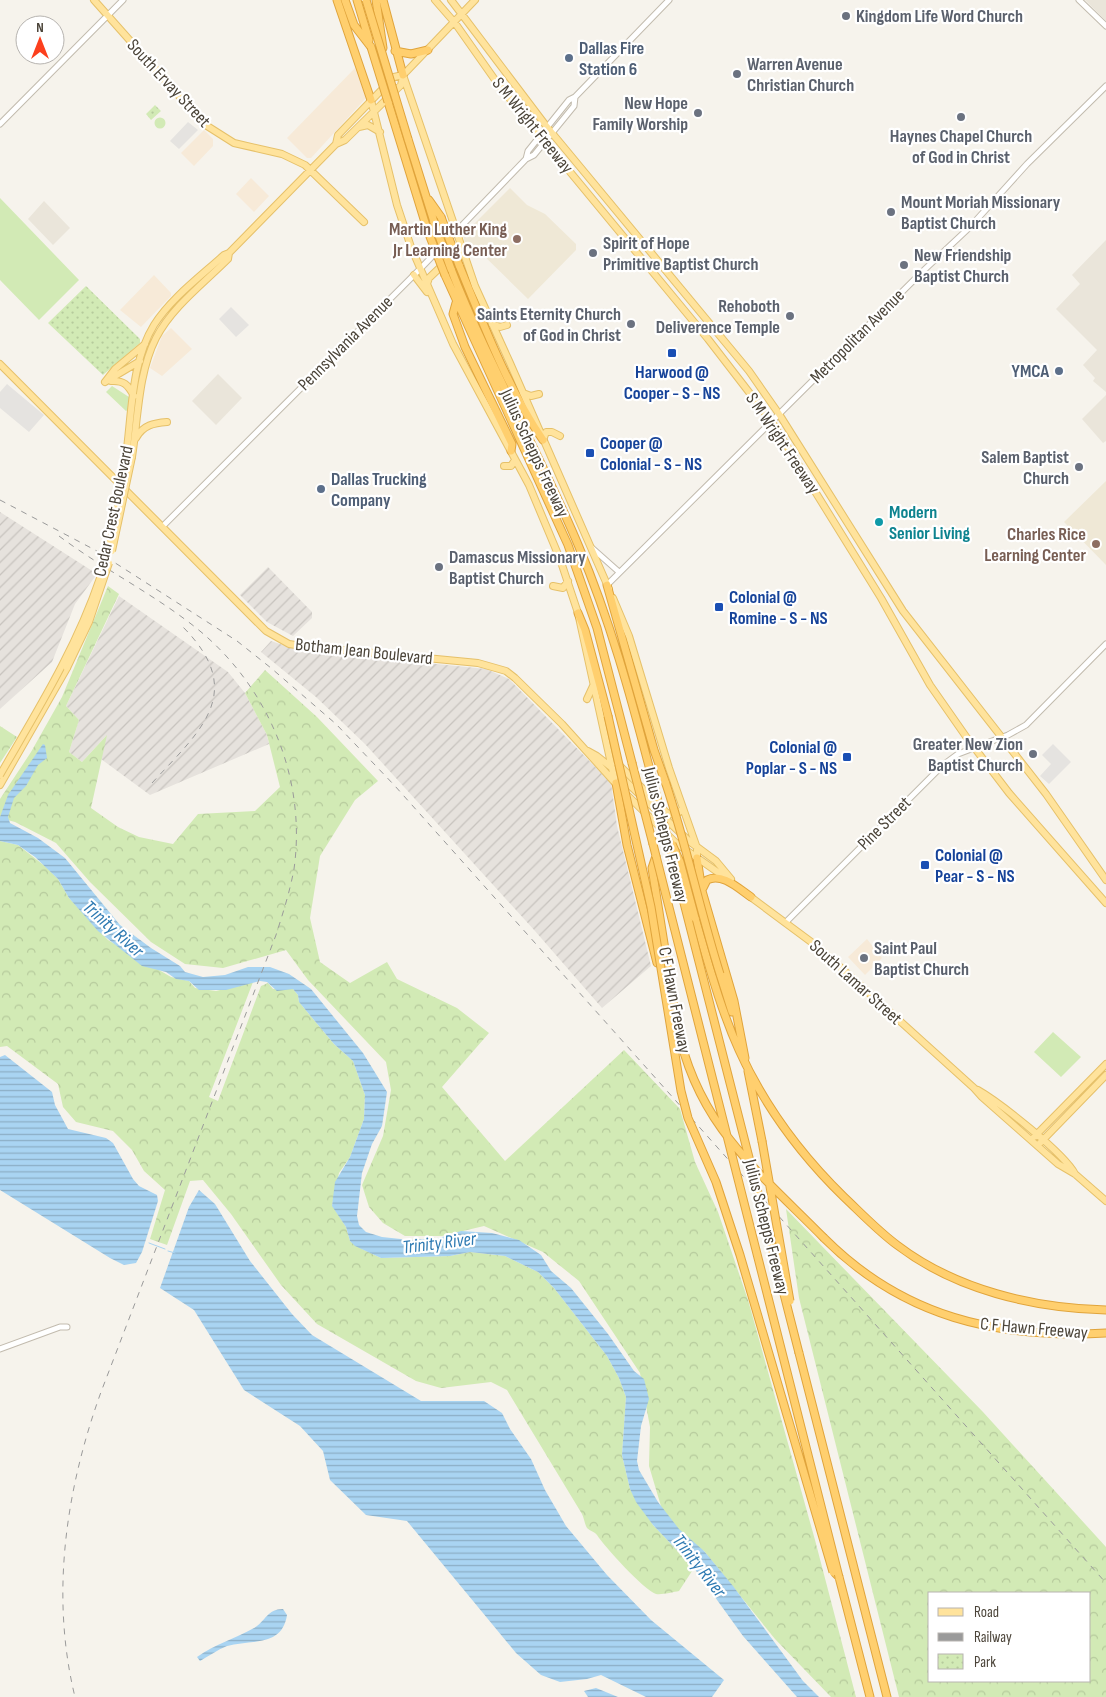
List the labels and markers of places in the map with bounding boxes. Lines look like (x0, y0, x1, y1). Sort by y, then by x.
place label: Kingdom Life Word Church (856, 6, 1023, 27)
marker: Kingdom Life Word Church (840, 10, 852, 22)
place label: Dallas Fire Station 6 (579, 38, 644, 80)
marker: Dallas Fire Station 6 (563, 52, 575, 64)
place label: Warren Avenue Christian Church (747, 54, 854, 96)
marker: Warren Avenue Christian Church (731, 68, 743, 80)
place label: New Hope Family Worship (592, 93, 688, 135)
marker: New Hope Family Worship (692, 107, 704, 119)
marker: Haynes Chapel Church of God in Christ (955, 111, 967, 123)
place label: Haynes Chapel Church of God in Christ (890, 126, 1032, 168)
place label: Mount Moriah Missionary Baptist Church (901, 192, 1061, 234)
marker: Mount Moriah Missionary Baptist Church (885, 206, 897, 218)
place label: Martin Luther King Jr Learning Center (389, 219, 507, 261)
marker: Martin Luther King Jr Learning Center (511, 233, 523, 245)
place label: Spirit of Hope Primitive Baptist Church (603, 233, 758, 275)
place label: New Friendship Baptist Church (914, 245, 1012, 287)
marker: Spirit of Hope Primitive Baptist Church (587, 247, 599, 259)
marker: New Friendship Baptist Church (898, 259, 910, 271)
place label: Rehoboth Deliverence Temple (656, 296, 780, 338)
place label: Saints Eternity Church of God in Christ (477, 304, 621, 346)
marker: Rehoboth Deliverence Temple (784, 310, 796, 322)
marker: Saints Eternity Church of God in Christ (625, 318, 637, 330)
marker: Harwood @ Cooper - S - NS (666, 347, 678, 359)
place label: YMCA (1012, 361, 1049, 382)
place label: Harwood @ Cooper - S - NS (624, 362, 720, 404)
marker: YMCA (1053, 365, 1065, 377)
place label: Cooper @ Colonial - S - NS (600, 433, 702, 475)
marker: Cooper @ Colonial - S - NS (584, 447, 596, 459)
place label: Salem Baptist Church (981, 447, 1069, 489)
marker: Salem Baptist Church (1073, 461, 1085, 473)
place label: Dallas Trucking Company (331, 469, 427, 511)
marker: Dallas Trucking Company (315, 483, 327, 495)
place label: Modern Senior Living (889, 502, 971, 544)
marker: Modern Senior Living (873, 516, 885, 528)
place label: Charles Rice Learning Center (984, 524, 1086, 566)
marker: Charles Rice Learning Center (1090, 538, 1102, 550)
place label: Damascus Missionary Baptist Church (449, 547, 586, 589)
marker: Damascus Missionary Baptist Church (433, 561, 445, 573)
place label: Colonial @ Romine - S - NS (729, 587, 828, 629)
marker: Colonial @ Romine - S - NS (713, 601, 725, 613)
place label: Greater New Zion Baptist Church (913, 734, 1023, 776)
place label: Colonial @ Poplar - S - NS (746, 737, 837, 779)
marker: Greater New Zion Baptist Church (1027, 748, 1039, 760)
marker: Colonial @ Poplar - S - NS (841, 751, 853, 763)
place label: Colonial @ Pear - S - NS (935, 845, 1015, 887)
marker: Colonial @ Pear - S - NS (919, 859, 931, 871)
place label: Saint Paul Baptist Church (874, 938, 969, 980)
marker: Saint Paul Baptist Church (858, 952, 870, 964)

